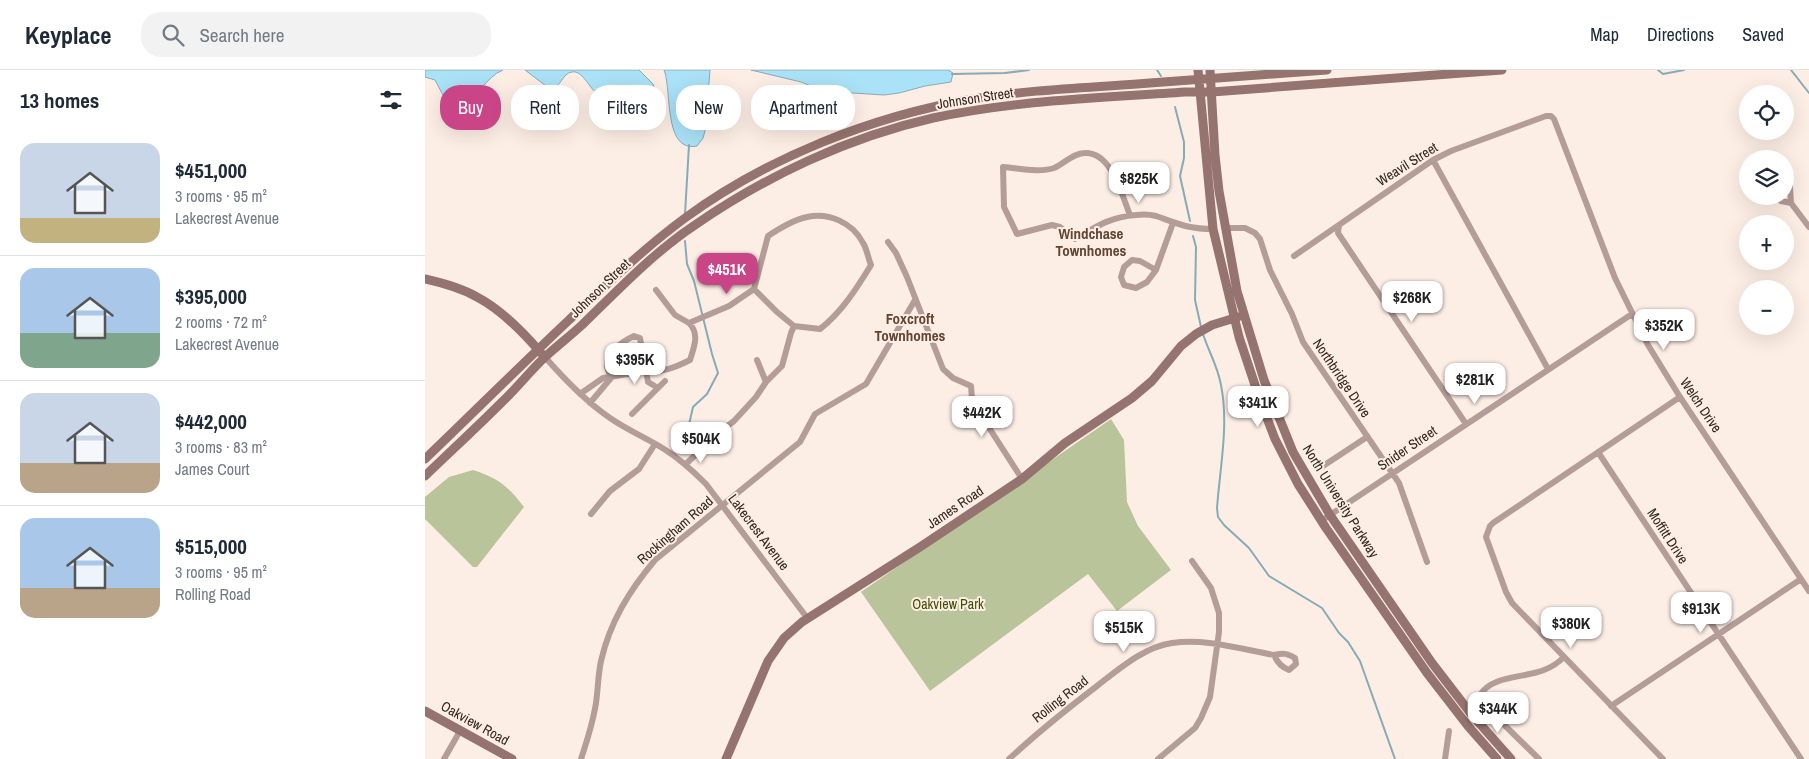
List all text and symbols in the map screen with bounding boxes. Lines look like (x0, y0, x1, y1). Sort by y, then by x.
search box (141, 12, 491, 57)
text: Keyplace (25, 19, 111, 51)
icon: search (159, 21, 187, 49)
text: Search here (199, 22, 284, 48)
text: Map (1590, 22, 1619, 47)
text: Directions (1647, 22, 1714, 47)
text: Saved (1742, 22, 1784, 47)
street label: Johnson Street (935, 83, 1015, 113)
chip: Buy (440, 85, 501, 130)
chip: Rent (511, 85, 579, 130)
chip: Filters (589, 85, 666, 130)
chip: New (676, 85, 741, 130)
chip: Apartment (751, 85, 855, 130)
map controls (1739, 85, 1794, 335)
button: locate (1739, 85, 1794, 140)
text: 13 homes (20, 86, 99, 115)
icon: filters (377, 86, 405, 114)
street label: Weavil Street (1373, 138, 1441, 190)
button: layers (1739, 150, 1794, 205)
text: $451,000 (175, 156, 247, 185)
pin: $825K (1104, 162, 1174, 204)
icon: home (60, 163, 120, 223)
text: $825K (1120, 167, 1158, 189)
text: 3 rooms · 95 m² (175, 185, 267, 207)
text: Lakecrest Avenue (175, 207, 279, 229)
button: + (1739, 215, 1794, 270)
district label: Windchase Townhomes (1056, 223, 1127, 261)
pin: $451K (692, 252, 762, 295)
street label: Johnson Street (566, 255, 634, 321)
text: $451K (708, 258, 746, 280)
pin: $268K (1377, 280, 1447, 323)
button: − (1739, 280, 1794, 335)
text: $395,000 (175, 282, 247, 311)
text: $268K (1393, 286, 1431, 308)
icon: home (60, 288, 120, 348)
district label: Foxcroft Townhomes (875, 308, 946, 346)
pin: $352K (1629, 308, 1699, 351)
text: 2 rooms · 72 m² (175, 311, 267, 333)
text: $352K (1645, 314, 1683, 336)
text: Lakecrest Avenue (175, 333, 279, 355)
street label: Northbridge Drive (1309, 335, 1375, 421)
pin: $395K (600, 342, 670, 385)
text: $395K (616, 348, 654, 370)
pin: $281K (1440, 362, 1510, 405)
text: $281K (1456, 368, 1494, 390)
street label: Welch Drive (1676, 374, 1726, 436)
pin: $341K (1223, 386, 1293, 428)
text: $341K (1239, 391, 1277, 413)
pin: $442K (947, 396, 1017, 438)
text: $442K (963, 401, 1001, 423)
text: $442,000 (175, 407, 247, 436)
icon: home (60, 413, 120, 473)
pin: $504K (666, 422, 736, 464)
street label: Snider Street (1374, 422, 1440, 474)
text: $504K (682, 427, 720, 449)
text: 3 rooms · 83 m² (175, 436, 267, 458)
street label: North University Parkway (1299, 441, 1383, 561)
text: James Court (175, 458, 249, 480)
street label: James Road (923, 482, 987, 532)
street label: Lakecrest Avenue (724, 490, 794, 574)
street label: Rockingham Road (633, 492, 717, 568)
street label: Moffitt Drive (1643, 505, 1693, 567)
text: $515,000 (175, 532, 247, 561)
icon: home (60, 538, 120, 598)
text: 3 rooms · 95 m² (175, 561, 267, 583)
text: Rolling Road (175, 583, 251, 605)
pin: $913K (1666, 592, 1736, 634)
park label: Oakview Park (912, 595, 984, 613)
text: $913K (1682, 597, 1720, 619)
pin: $380K (1536, 606, 1606, 649)
pin: $515K (1089, 610, 1159, 653)
text: $380K (1552, 612, 1590, 634)
text: $515K (1105, 616, 1143, 638)
street label: Rolling Road (1028, 671, 1092, 727)
pin: $344K (1463, 692, 1533, 734)
street label: Oakview Road (438, 697, 512, 749)
text: $344K (1479, 697, 1517, 719)

